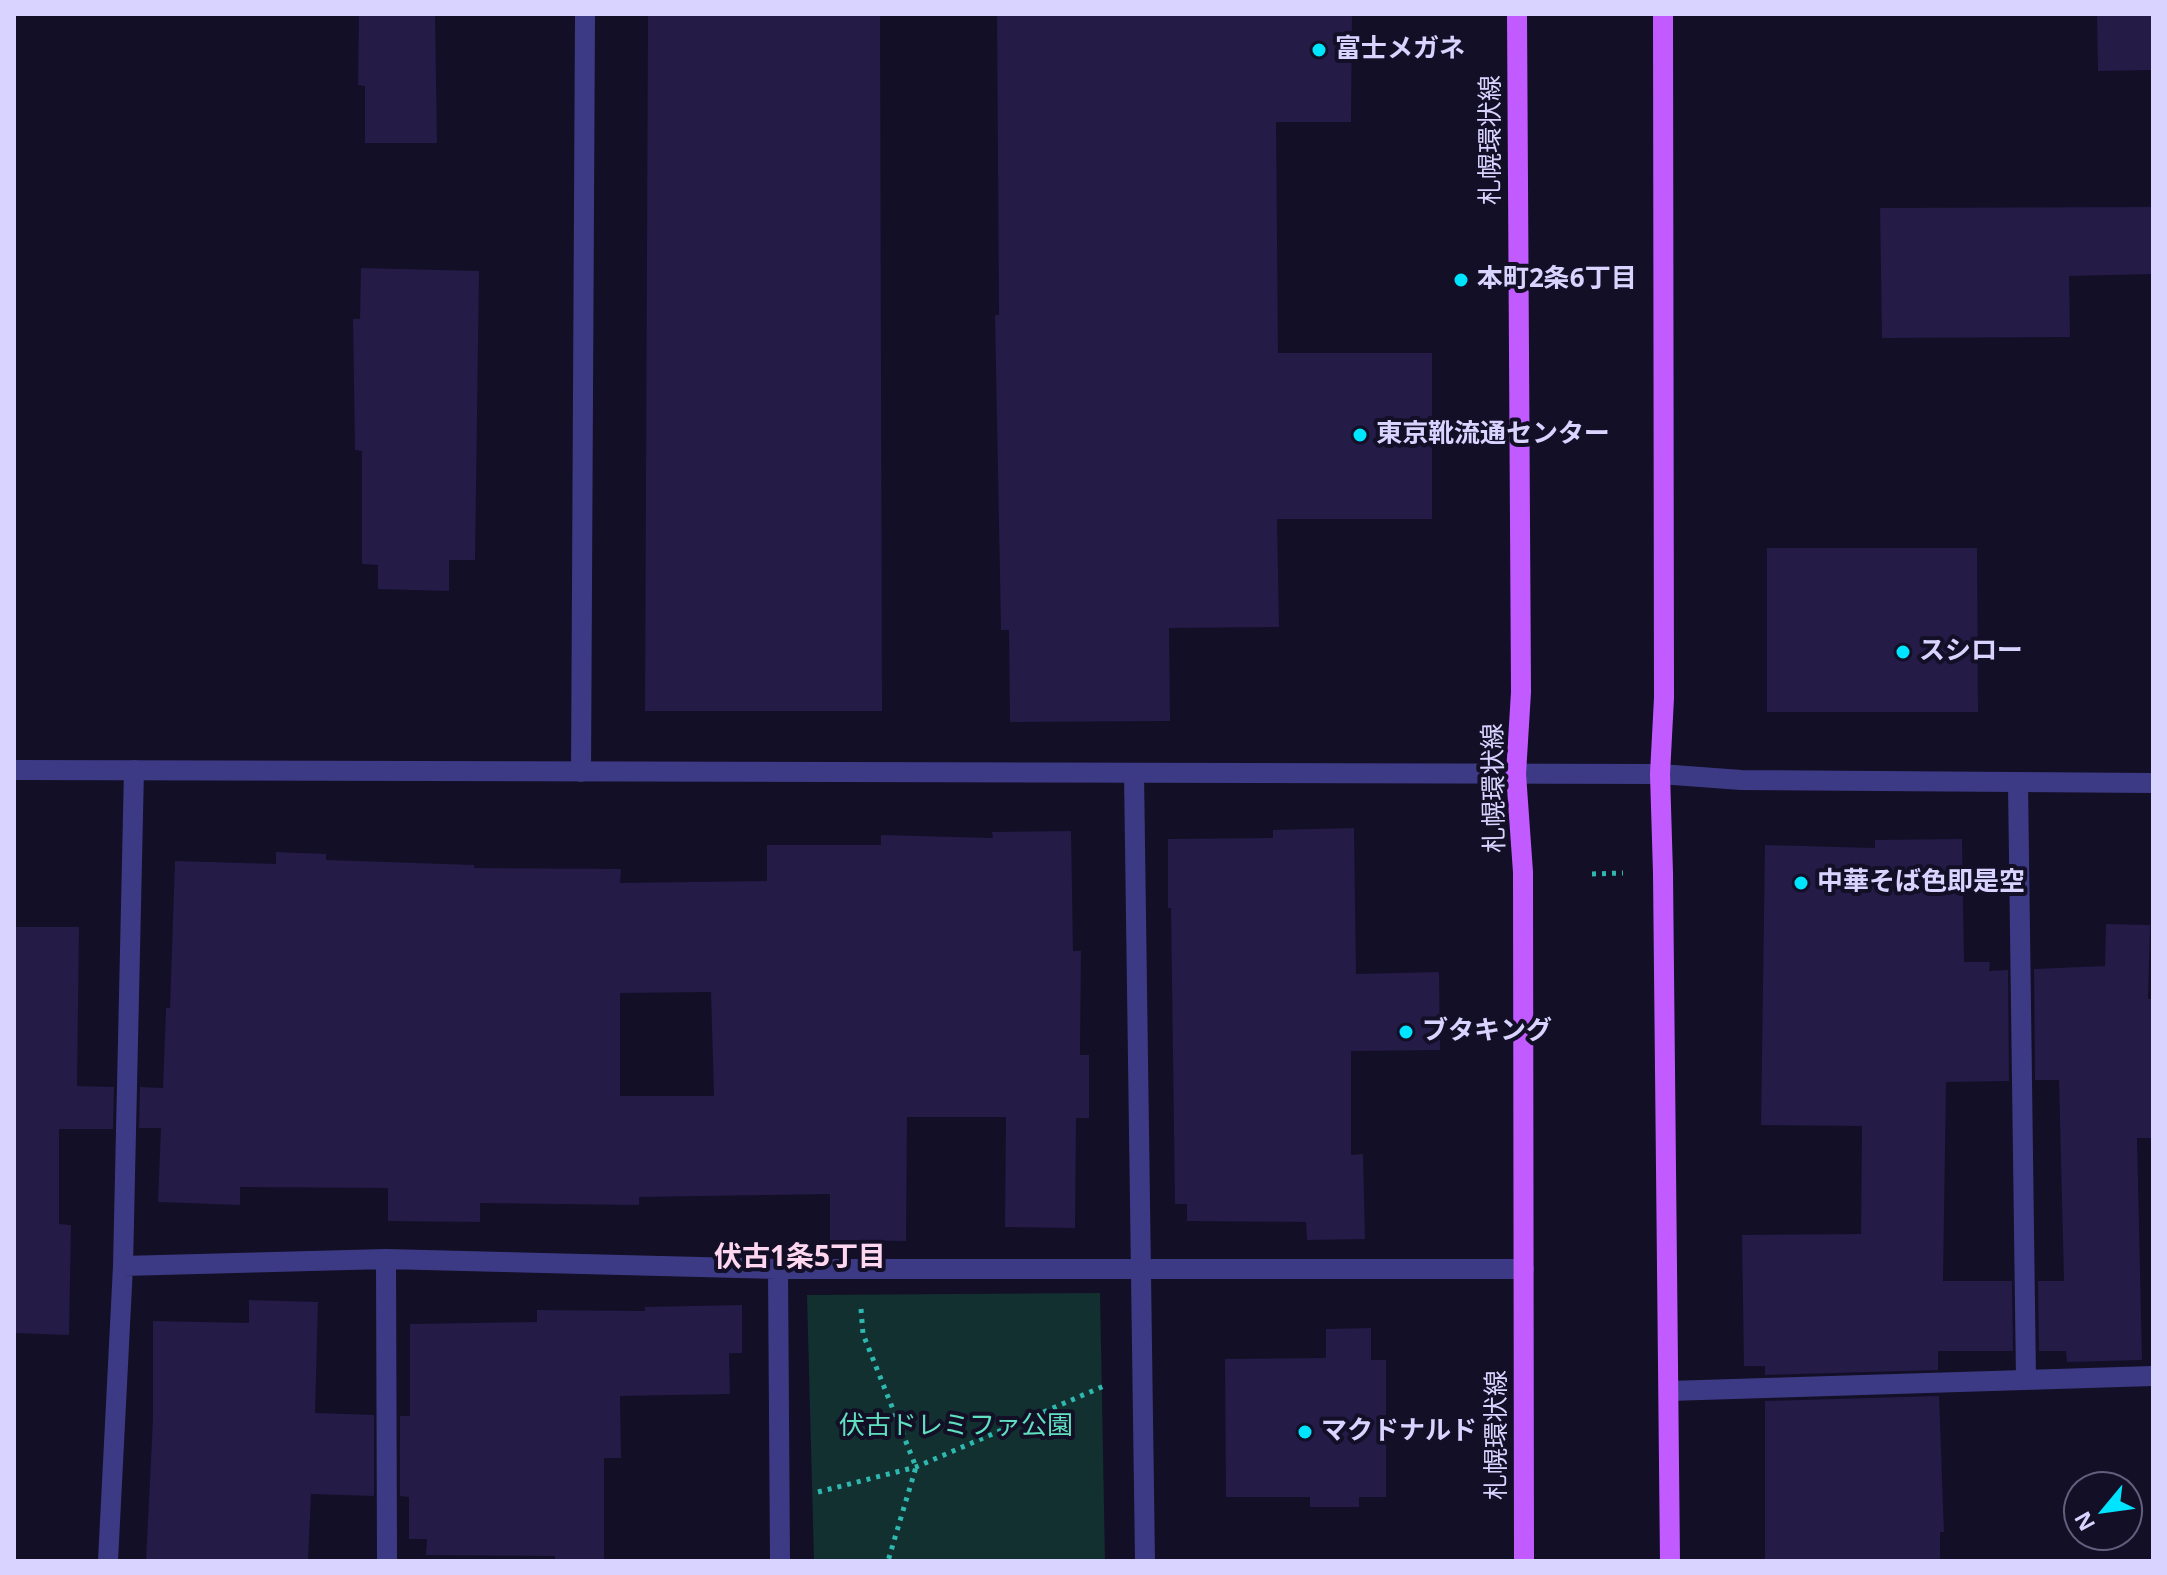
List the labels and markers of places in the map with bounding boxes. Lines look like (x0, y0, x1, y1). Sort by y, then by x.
place label: 富士メガネ (1335, 34, 1465, 66)
marker: 富士メガネ (1310, 41, 1328, 59)
place label: 本町2条6丁目 (1477, 264, 1637, 296)
marker: 本町2条6丁目 (1452, 271, 1470, 289)
place label: 東京靴流通センター (1376, 419, 1610, 451)
marker: 東京靴流通センター (1351, 426, 1369, 444)
place label: スシロー (1919, 636, 2023, 668)
marker: スシロー (1894, 643, 1912, 661)
place label: 中華そば色即是空 (1817, 867, 2025, 899)
marker: 中華そば色即是空 (1792, 874, 1810, 892)
place label: ブタキング (1422, 1016, 1552, 1048)
marker: ブタキング (1397, 1023, 1415, 1041)
place label: マクドナルド (1321, 1416, 1477, 1448)
marker: マクドナルド (1296, 1423, 1314, 1441)

